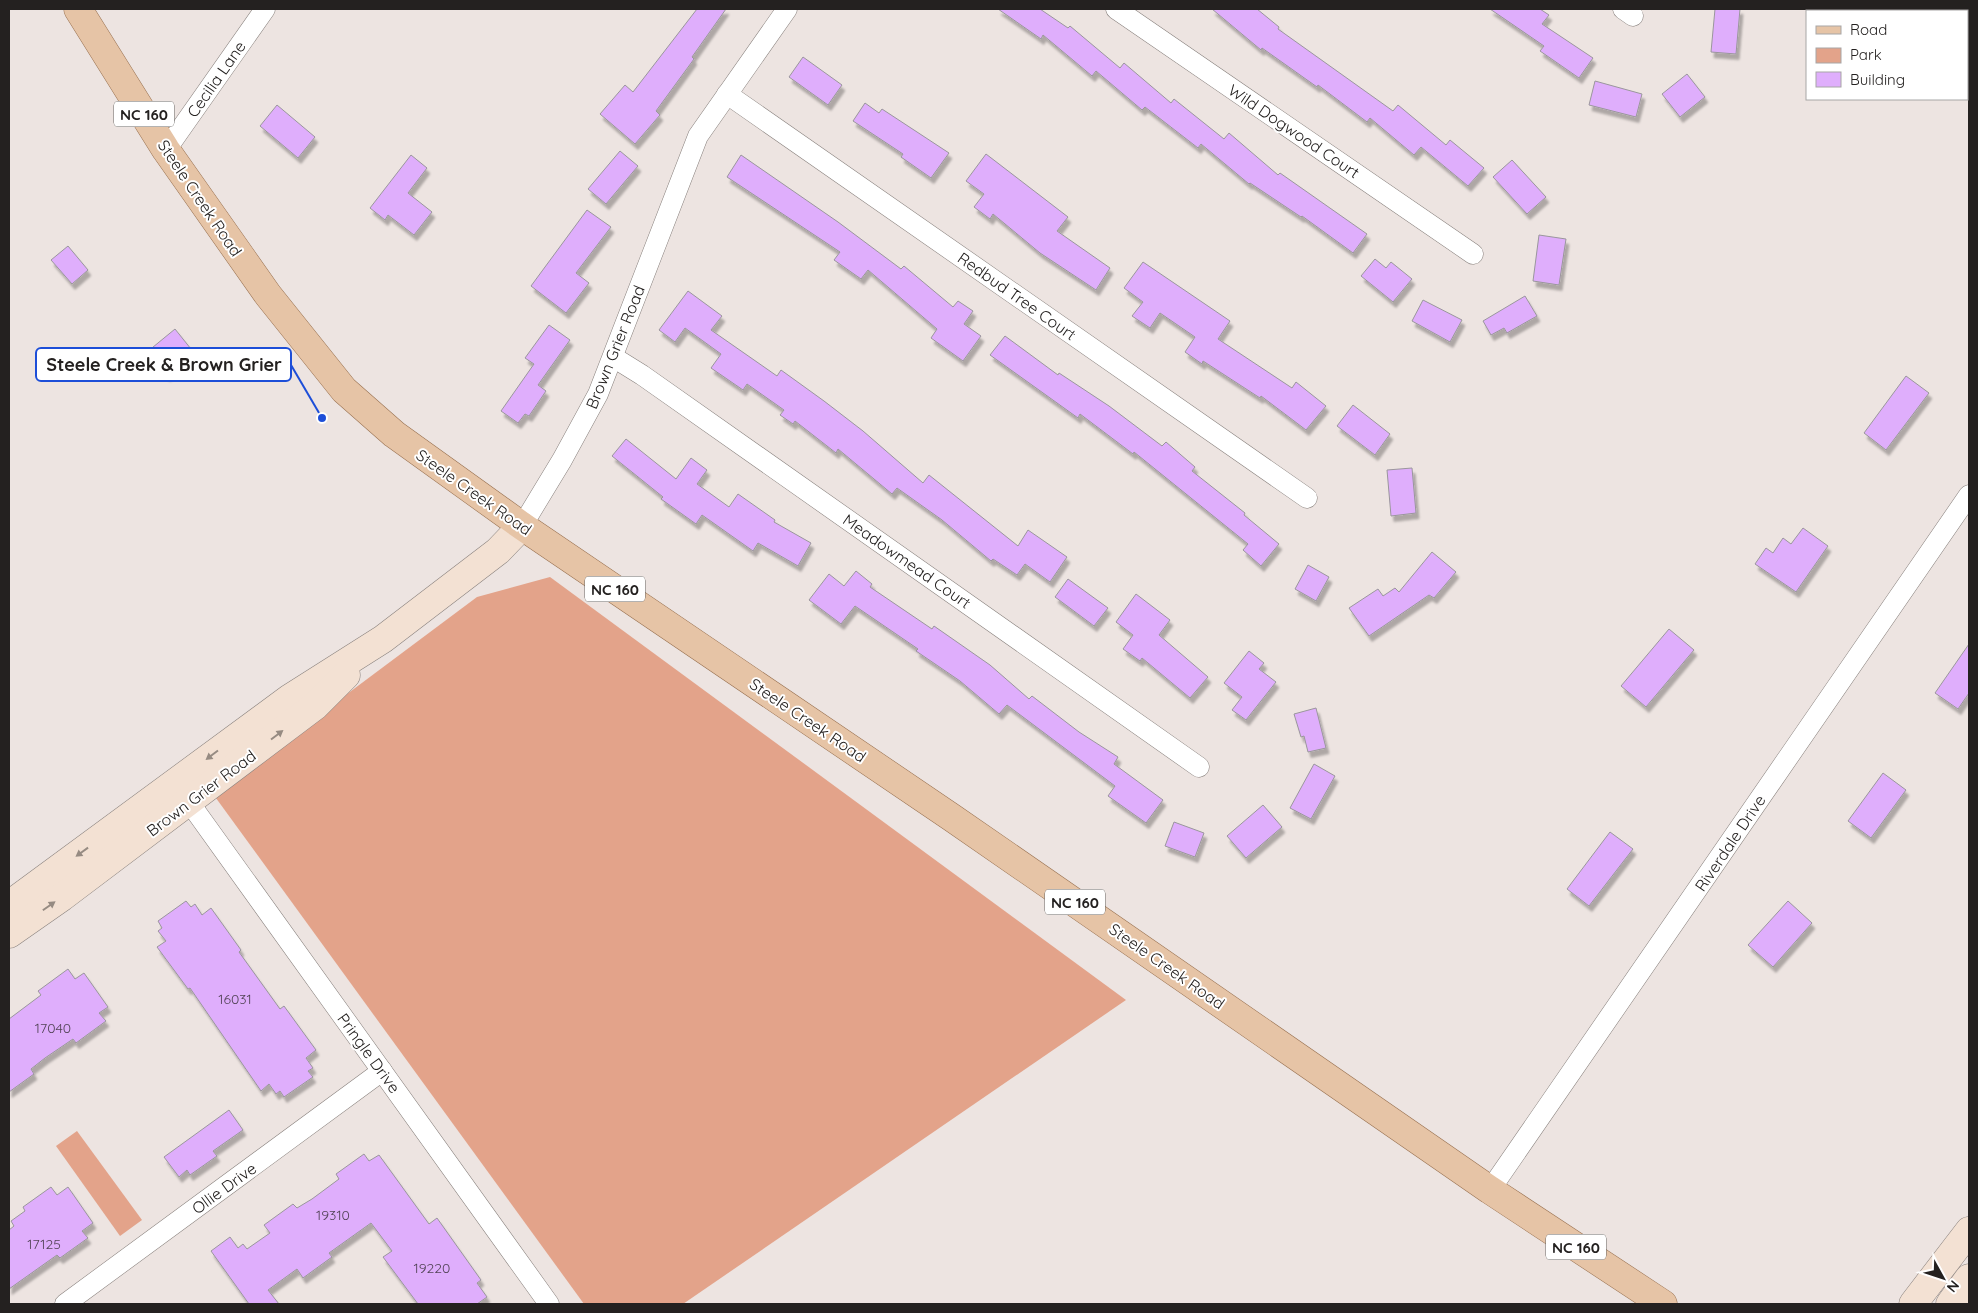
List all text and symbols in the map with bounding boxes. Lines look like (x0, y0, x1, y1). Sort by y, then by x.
legend (1806, 10, 1968, 100)
text: Road (1850, 20, 1887, 39)
street label: Cecilia Lane (182, 37, 250, 121)
text: Park (1850, 45, 1882, 64)
text: Building (1850, 70, 1905, 89)
street label: Wild Dogwood Court (1225, 80, 1363, 182)
road number: NC 160 (114, 102, 174, 126)
street label: Steele Creek Road (154, 136, 246, 260)
street label: Redbud Tree Court (954, 248, 1080, 344)
street label: Brown Grier Road (581, 282, 649, 412)
callout: Steele Creek & Brown Grier (36, 348, 291, 381)
text: Steele Creek & Brown Grier (46, 353, 282, 376)
street label: Steele Creek Road (412, 445, 536, 539)
street label: Meadowmead Court (839, 509, 975, 613)
road number: NC 160 (585, 576, 645, 602)
street label: Steele Creek Road (746, 674, 870, 766)
one-way arrow (270, 730, 283, 741)
street label: Brown Grier Road (142, 745, 260, 841)
one-way arrow (205, 750, 219, 760)
street label: Riverdale Drive (1690, 791, 1770, 895)
one-way arrow (76, 846, 89, 857)
road number: NC 160 (1045, 890, 1105, 914)
one-way arrow (42, 901, 56, 911)
street label: Steele Creek Road (1105, 919, 1229, 1013)
house number: 16031 (218, 990, 252, 1008)
street label: Pringle Drive (333, 1009, 405, 1097)
house number: 17040 (35, 1019, 71, 1037)
street label: Ollie Drive (188, 1158, 260, 1218)
house number: 19310 (316, 1206, 350, 1224)
road number: NC 160 (1546, 1234, 1606, 1260)
house number: 17125 (27, 1235, 61, 1253)
north arrow (1918, 1253, 1968, 1303)
house number: 19220 (414, 1259, 450, 1277)
text: N (1943, 1277, 1963, 1296)

